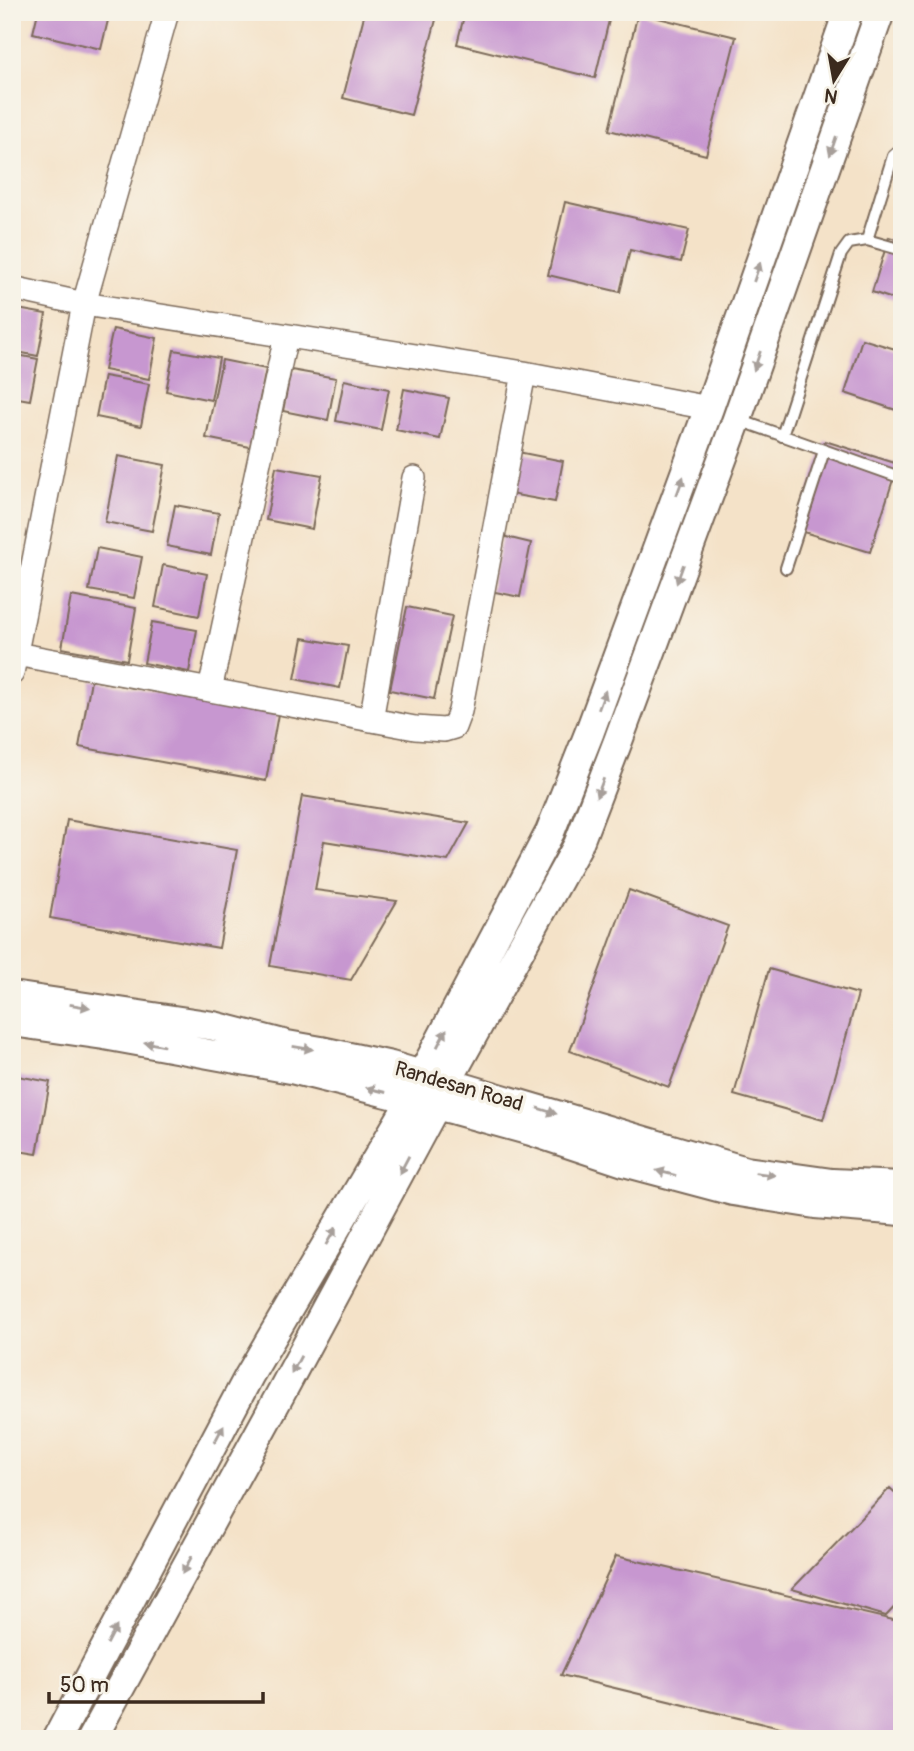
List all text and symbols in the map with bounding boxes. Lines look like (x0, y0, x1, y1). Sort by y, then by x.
north arrow (799, 46, 869, 116)
text: N (822, 83, 840, 109)
one-way arrow (827, 136, 838, 157)
one-way arrow (752, 262, 763, 283)
one-way arrow (751, 350, 762, 371)
one-way arrow (675, 476, 686, 497)
one-way arrow (674, 564, 685, 585)
one-way arrow (596, 689, 607, 710)
one-way arrow (595, 777, 606, 798)
one-way arrow (69, 1001, 91, 1012)
one-way arrow (436, 1028, 448, 1048)
one-way arrow (143, 1038, 165, 1049)
one-way arrow (292, 1043, 314, 1054)
street label: Randesan Road (391, 1055, 526, 1118)
one-way arrow (365, 1084, 387, 1095)
one-way arrow (536, 1107, 557, 1117)
one-way arrow (398, 1155, 409, 1175)
one-way arrow (655, 1167, 677, 1178)
one-way arrow (754, 1168, 776, 1179)
one-way arrow (325, 1227, 337, 1246)
one-way arrow (290, 1356, 302, 1375)
one-way arrow (213, 1424, 224, 1444)
one-way arrow (181, 1555, 193, 1575)
one-way arrow (106, 1625, 118, 1645)
scale bar (49, 1660, 262, 1704)
text: 50 m (60, 1672, 109, 1699)

